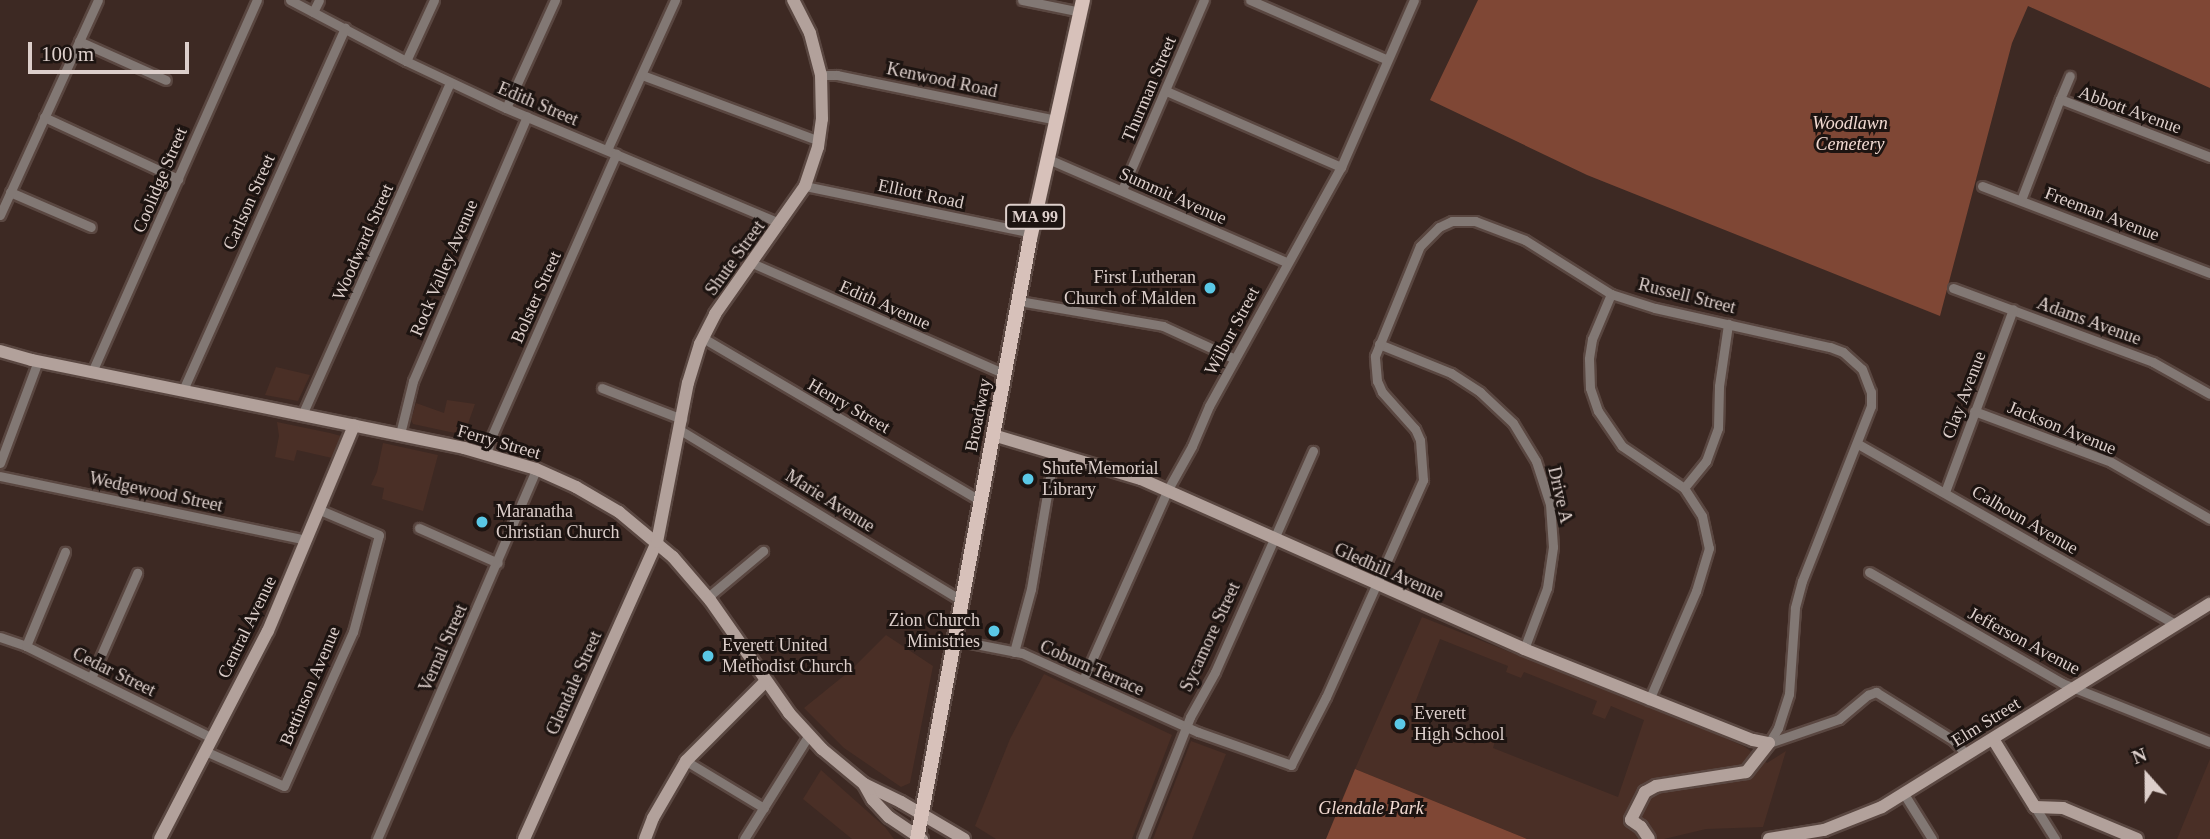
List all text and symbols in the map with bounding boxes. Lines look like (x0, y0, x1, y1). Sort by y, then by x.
street label: Thurman Street (1113, 24, 1185, 154)
scale bar (32, 28, 192, 72)
text: 100 m (41, 42, 94, 66)
street label: Kenwood Road (878, 56, 1006, 104)
street label: Edith Street (488, 75, 588, 133)
street label: Abbott Avenue (2069, 79, 2191, 141)
park label: Woodlawn Cemetery (1805, 113, 1895, 156)
street label: Coolidge Street (125, 117, 195, 243)
street label: Carlson Street (215, 144, 283, 260)
street label: Summit Avenue (1108, 159, 1238, 233)
street label: Woodward Street (324, 171, 402, 313)
street label: Elliott Road (872, 173, 970, 215)
street label: Freeman Avenue (2033, 179, 2171, 249)
street label: Rock Valley Avenue (403, 190, 485, 346)
road number: MA 99 (1004, 204, 1066, 230)
street label: Shute Street (696, 210, 774, 306)
street label: Bolster Street (503, 241, 569, 353)
place label: First Lutheran Church of Malden (1049, 267, 1196, 310)
street label: Russell Street (1629, 272, 1745, 320)
street label: Edith Avenue (830, 273, 940, 337)
street label: Wilbur Street (1197, 278, 1267, 384)
marker: First Lutheran Church of Malden (1202, 280, 1218, 296)
street label: Adams Avenue (2027, 290, 2151, 352)
street label: Clay Avenue (1936, 344, 1992, 446)
street label: Henry Street (798, 370, 900, 442)
street label: Broadway (959, 372, 997, 458)
street label: Jackson Avenue (1995, 393, 2129, 463)
street label: Ferry Street (449, 418, 549, 466)
place label: Shute Memorial Library (1042, 458, 1174, 500)
street label: Marie Avenue (777, 462, 883, 540)
street label: Drive A (1543, 464, 1577, 526)
street label: Wedgewood Street (76, 465, 236, 519)
marker: Shute Memorial Library (1020, 471, 1036, 487)
street label: Calhoun Avenue (1961, 477, 2089, 563)
place label: Maranatha Christian Church (496, 501, 635, 544)
marker: Maranatha Christian Church (474, 514, 490, 530)
street label: Gledhill Avenue (1325, 536, 1453, 608)
street label: Central Avenue (209, 565, 285, 689)
street label: Sycamore Street (1171, 570, 1249, 704)
street label: Vernal Street (411, 595, 475, 701)
street label: Jefferson Avenue (1955, 598, 2093, 684)
place label: Zion Church Ministries (878, 610, 980, 652)
street label: Bettinson Avenue (271, 614, 349, 758)
street label: Glendale Street (538, 620, 610, 746)
marker: Zion Church Ministries (986, 623, 1002, 639)
street label: Coburn Terrace (1029, 632, 1155, 704)
place label: Everett United Methodist Church (722, 635, 870, 678)
street label: Cedar Street (63, 640, 165, 704)
marker: Everett United Methodist Church (700, 648, 716, 664)
street label: Elm Street (1944, 690, 2028, 754)
place label: Everett High School (1414, 703, 1515, 746)
marker: Everett High School (1392, 716, 1408, 732)
north arrow (2112, 741, 2182, 811)
text: N (2129, 744, 2149, 768)
park label: Glendale Park (1313, 797, 1429, 819)

